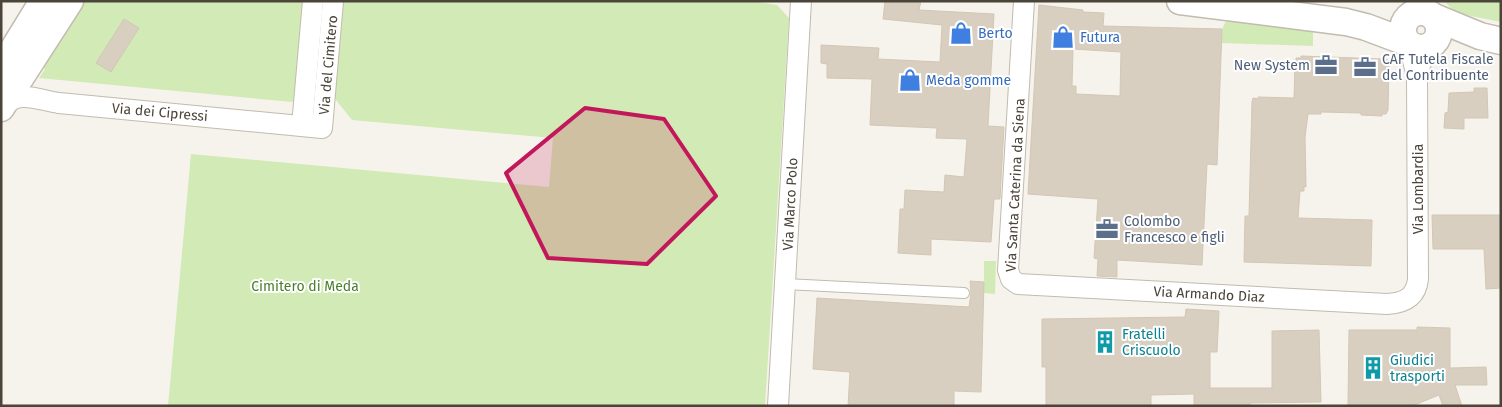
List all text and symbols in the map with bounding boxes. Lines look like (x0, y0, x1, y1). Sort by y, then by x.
street label: Via del Cimitero (316, 14, 341, 116)
shop icon: Berto (948, 20, 974, 46)
shop icon: Futura (1050, 24, 1076, 50)
place label: Berto (978, 25, 1013, 42)
place label: Futura (1080, 29, 1120, 46)
place label: CAF Tutela Fiscale del Contribuente (1382, 51, 1494, 84)
office icon: New System (1313, 52, 1339, 78)
office icon: CAF Tutela Fiscale del Contribuente (1352, 54, 1378, 80)
place label: New System (1234, 57, 1310, 74)
shop icon: Meda gomme (897, 67, 923, 93)
place label: Meda gomme (926, 72, 1011, 89)
street label: Via Santa Caterina da Siena (1002, 98, 1029, 272)
street label: Via dei Cipressi (111, 100, 209, 125)
street label: Via Lombardia (1410, 144, 1427, 234)
street label: Via Marco Polo (780, 157, 801, 251)
place label: Colombo Francesco e figli (1124, 213, 1225, 246)
office icon: Colombo Francesco e figli (1094, 216, 1120, 242)
park label: Cimitero di Meda (251, 278, 359, 295)
street label: Via Armando Diaz (1153, 283, 1265, 306)
place label: Fratelli Criscuolo (1122, 326, 1181, 359)
building icon: Fratelli Criscuolo (1092, 329, 1118, 355)
place label: Giudici trasporti (1390, 352, 1445, 385)
building icon: Giudici trasporti (1360, 355, 1386, 381)

